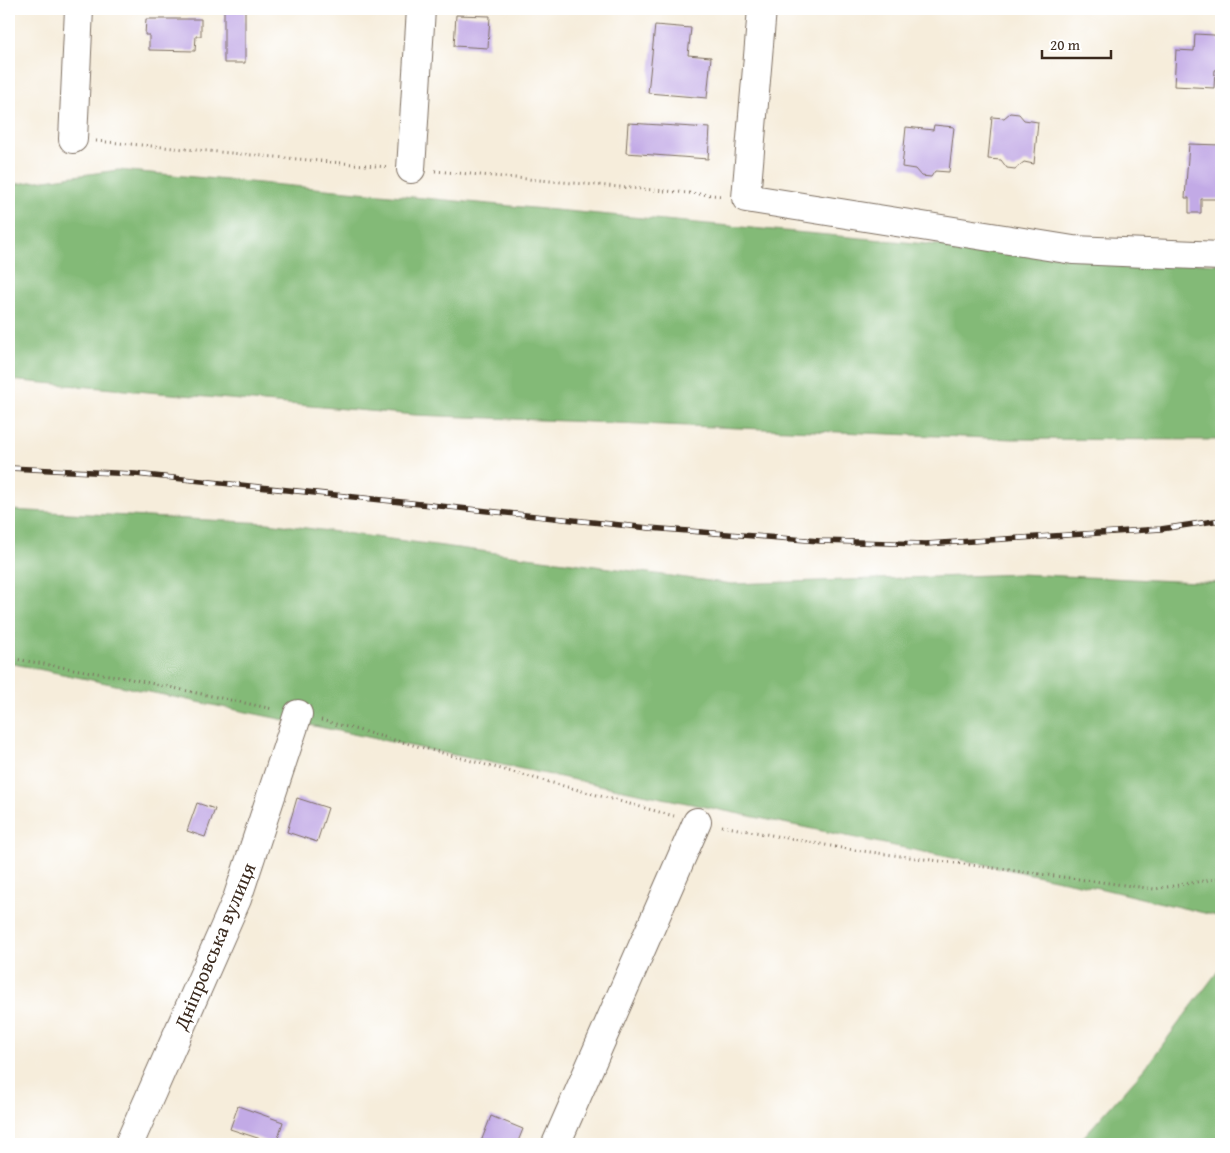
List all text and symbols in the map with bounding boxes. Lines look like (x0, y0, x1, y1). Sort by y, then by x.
scale bar (1042, 28, 1111, 60)
text: 20 m (1050, 34, 1081, 55)
street label: Дніпровська вулиця (165, 858, 262, 1035)

